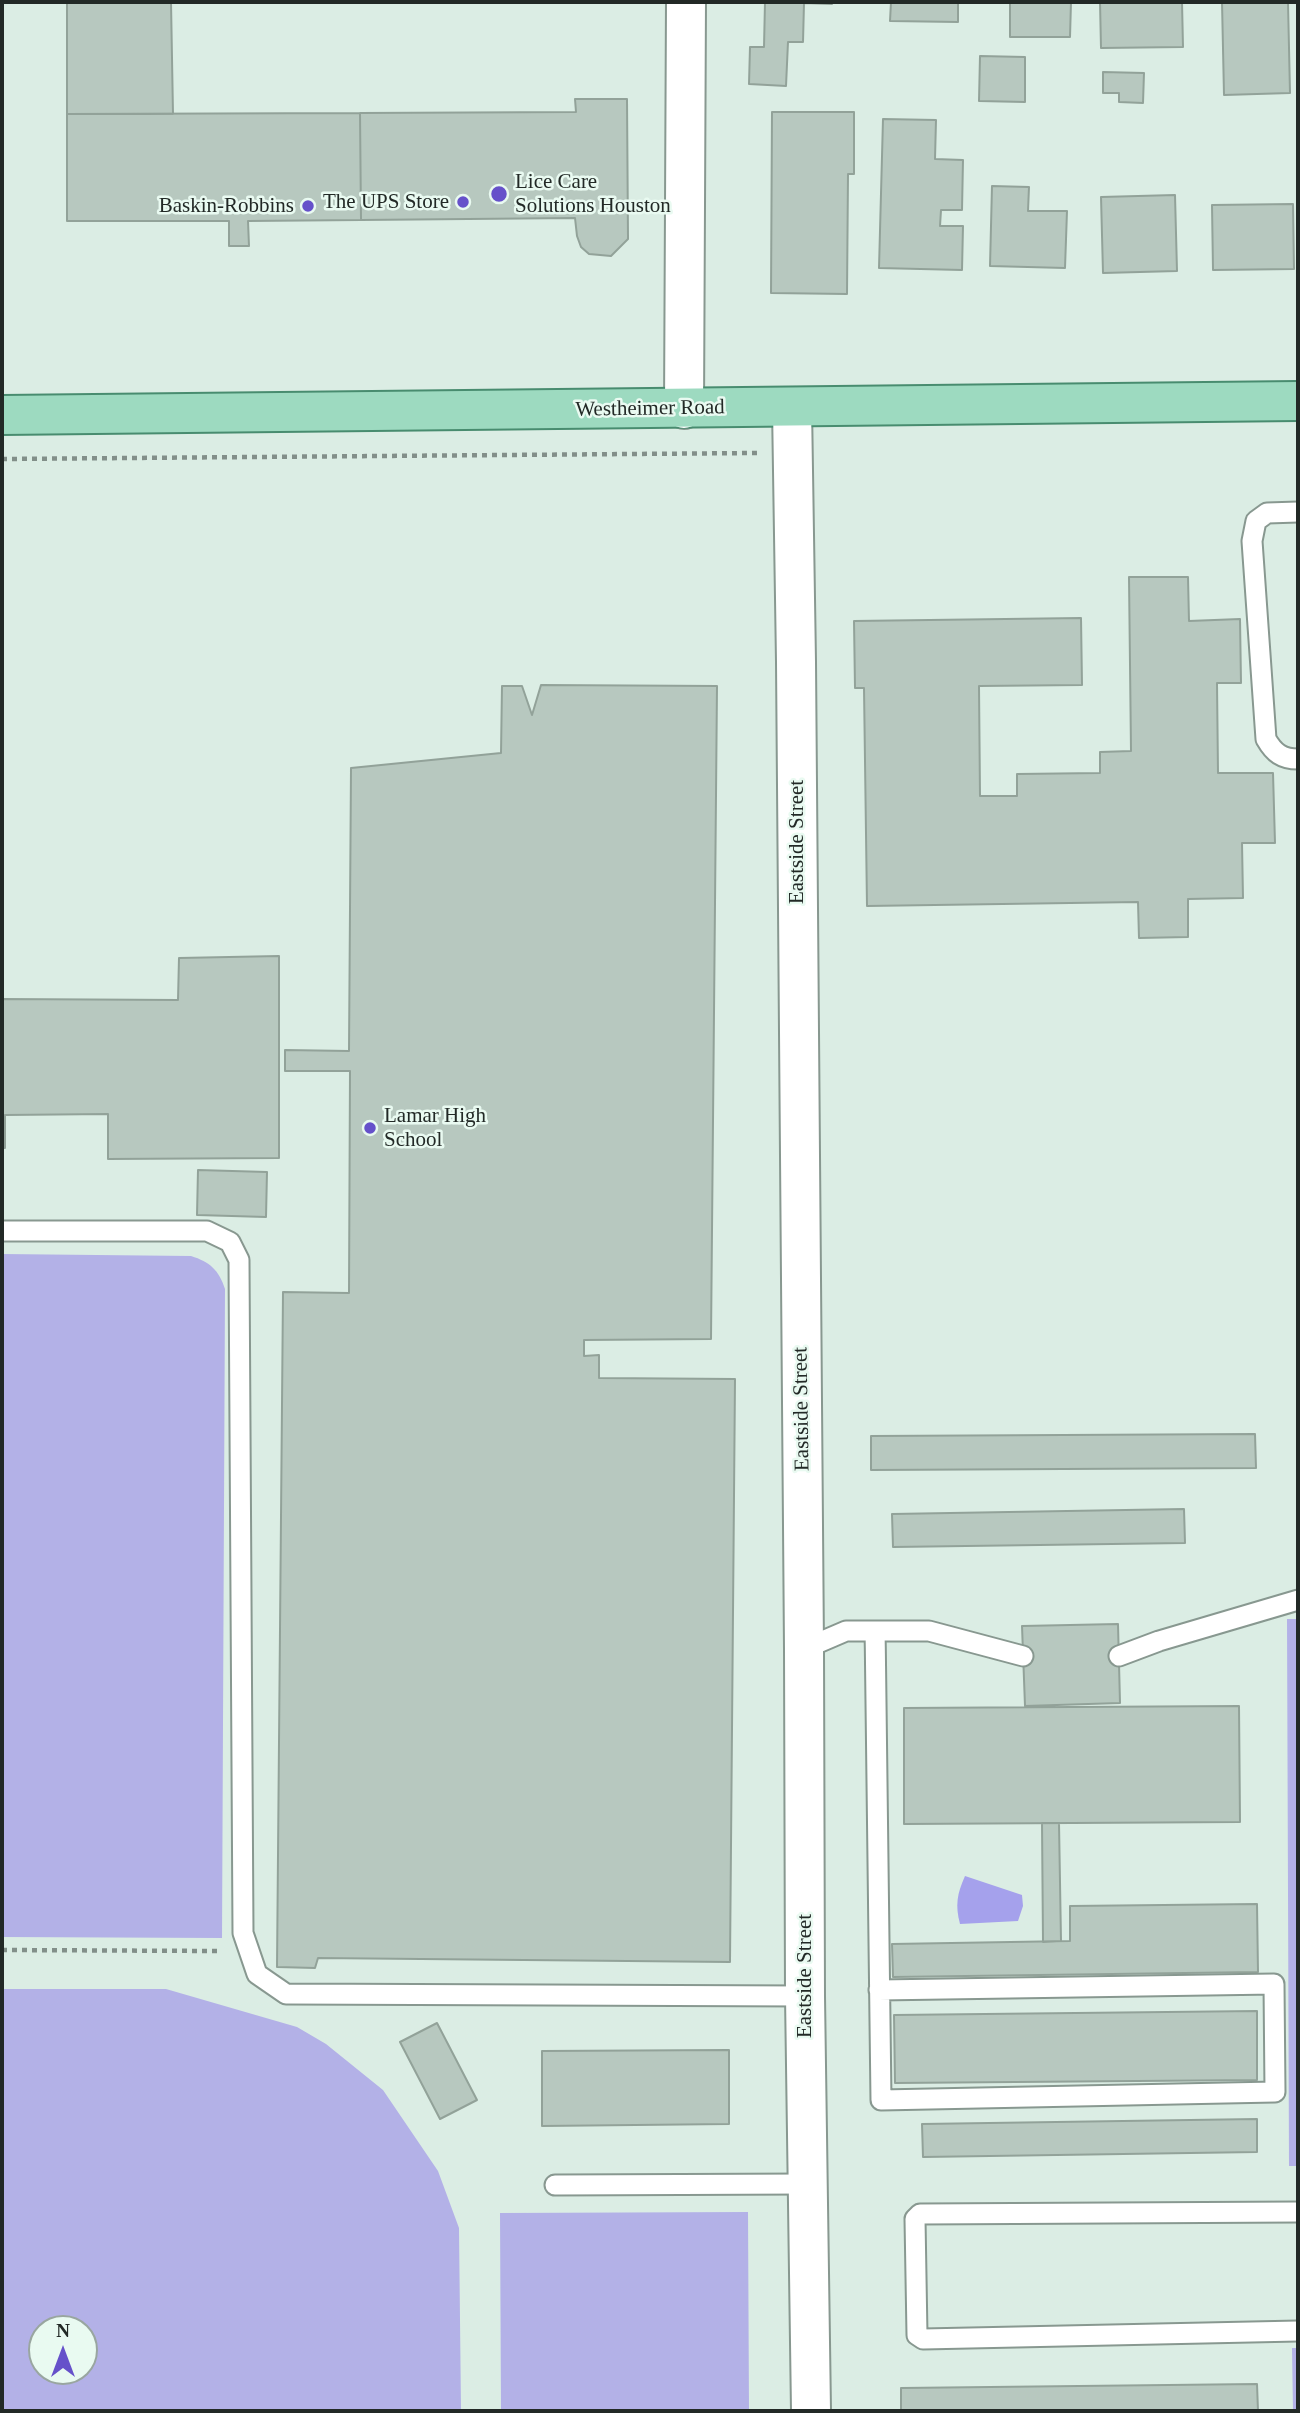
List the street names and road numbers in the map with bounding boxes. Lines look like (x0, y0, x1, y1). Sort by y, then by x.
street label: Westheimer Road (575, 395, 725, 423)
street label: Eastside Street (784, 780, 810, 904)
street label: Eastside Street (788, 1347, 816, 1471)
street label: Eastside Street (792, 1914, 818, 2038)

